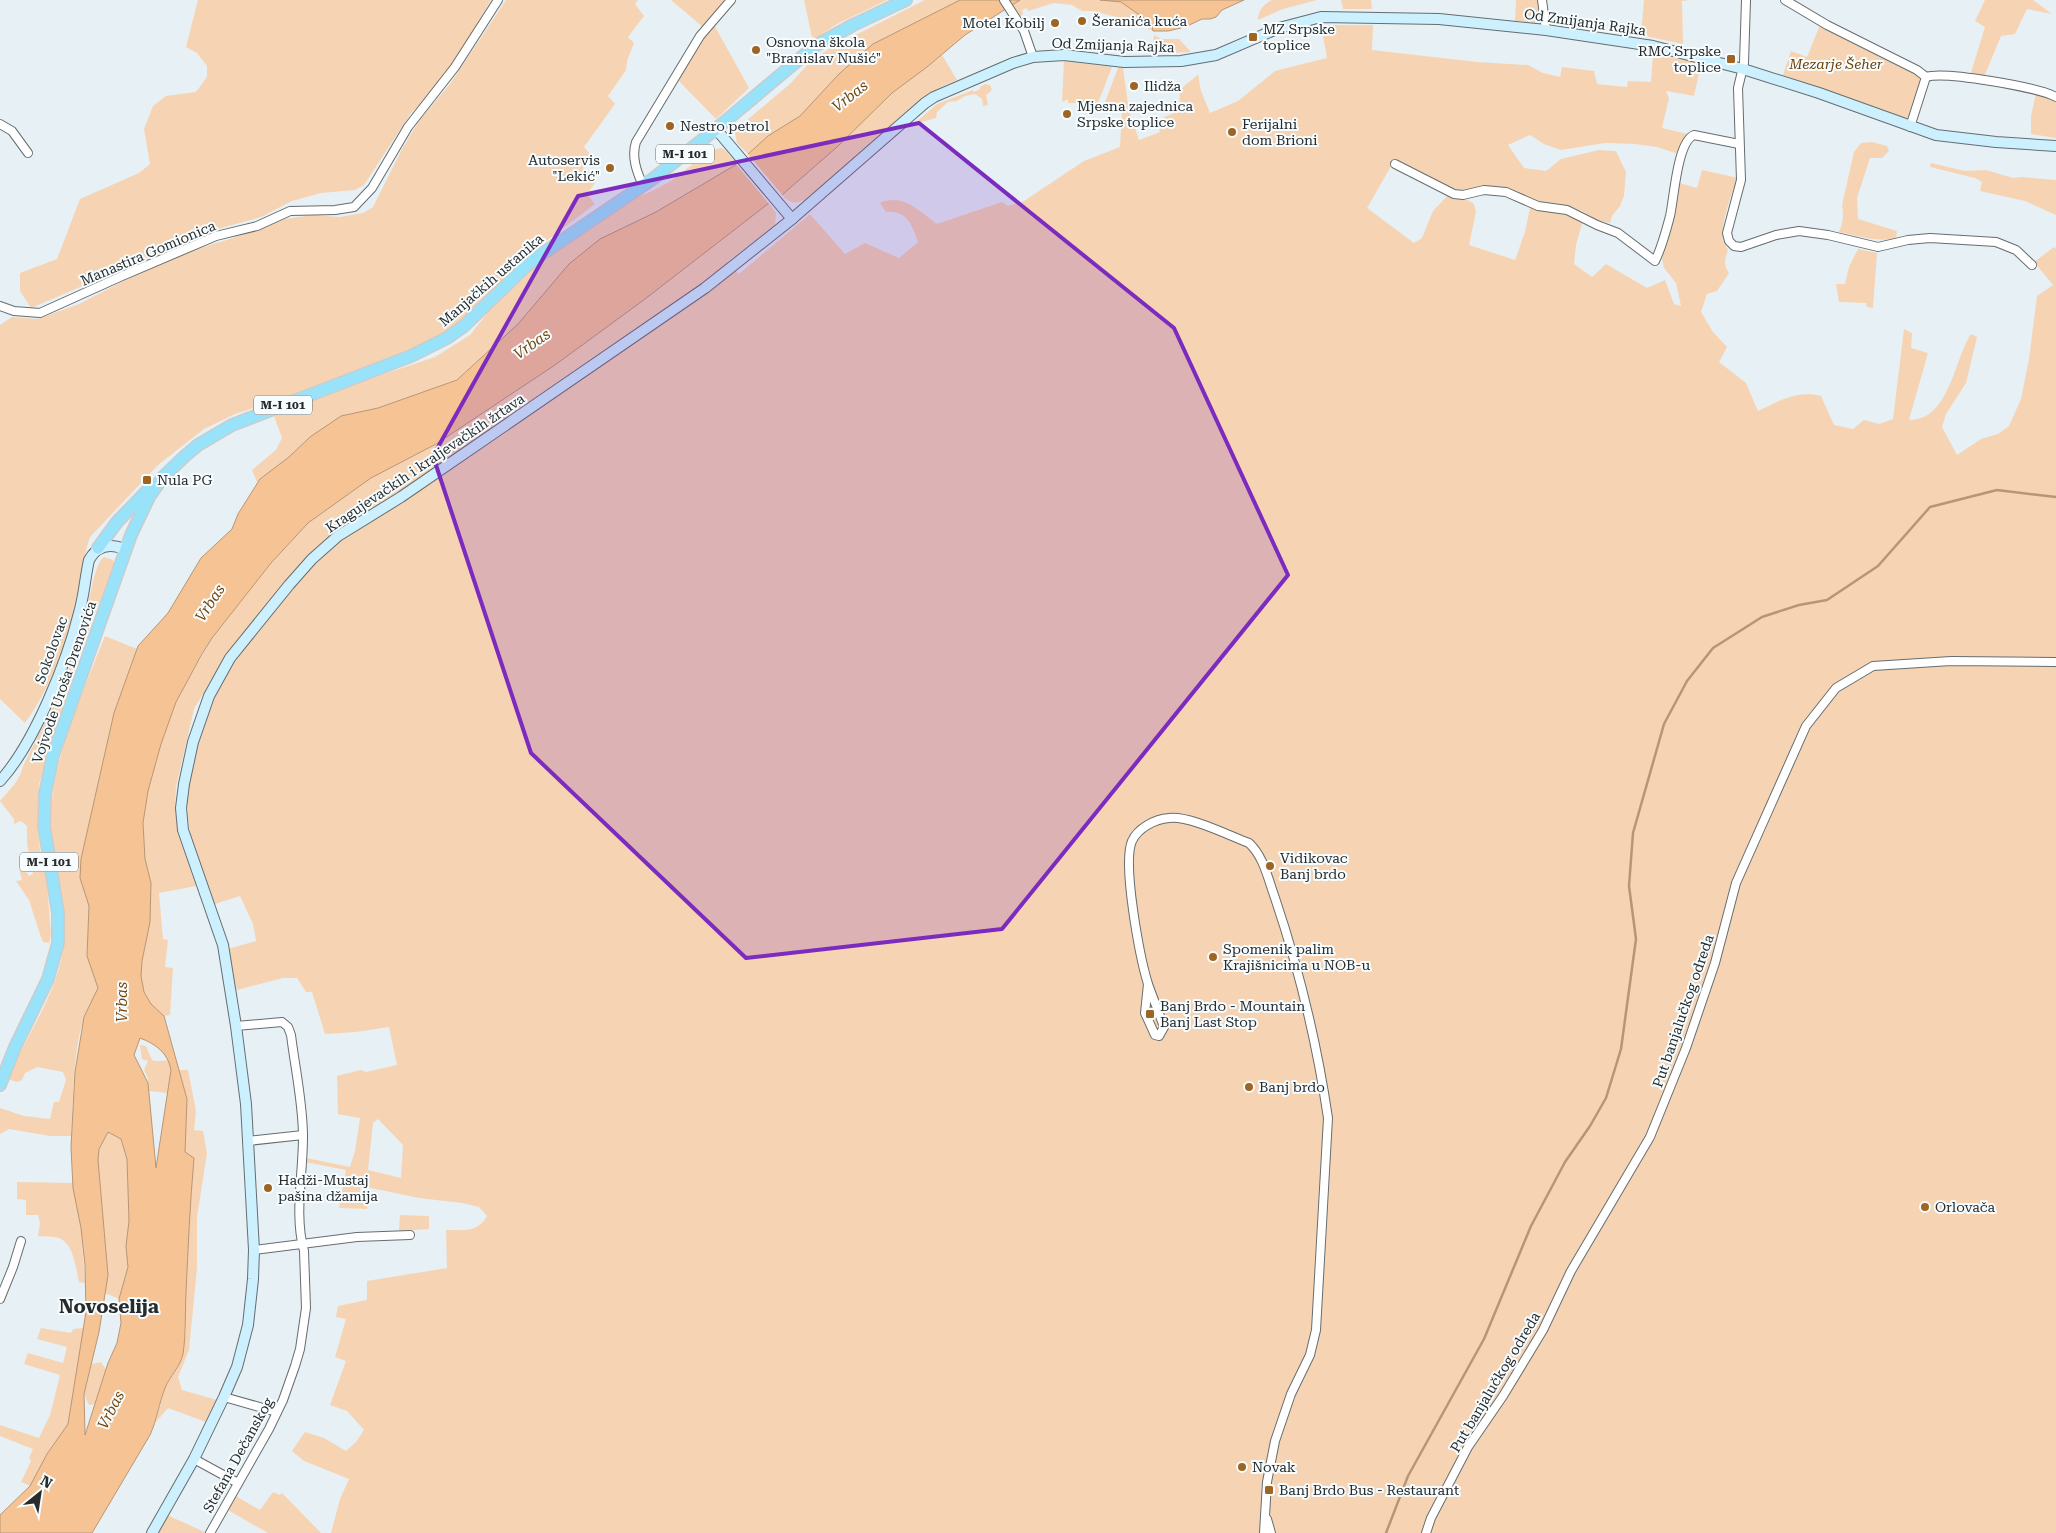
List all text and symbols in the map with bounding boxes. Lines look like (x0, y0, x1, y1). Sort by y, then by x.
street label: Od Zmijanja Rajka (1523, 6, 1647, 39)
place label: Šeranića kuća (1092, 13, 1188, 29)
place label: Motel Kobilj (962, 15, 1045, 31)
marker: Šeranića kuća (1076, 15, 1088, 27)
marker: Motel Kobilj (1049, 17, 1061, 29)
place label: MZ Srpske toplice (1263, 21, 1335, 53)
marker: MZ Srpske toplice (1247, 31, 1259, 43)
place label: Osnovna škola "Branislav Nušić" (766, 34, 881, 66)
street label: Od Zmijanja Rajka (1051, 35, 1175, 55)
place label: RMC Srpske toplice (1638, 43, 1721, 75)
marker: Osnovna škola "Branislav Nušić" (750, 44, 762, 56)
marker: RMC Srpske toplice (1725, 53, 1737, 65)
park label: Mezarje Šeher (1788, 56, 1883, 72)
water label: Vrbas (828, 76, 872, 116)
place label: Ilidža (1144, 78, 1182, 94)
marker: Ilidža (1128, 80, 1140, 92)
place label: Mjesna zajednica Srpske toplice (1077, 98, 1193, 130)
marker: Mjesna zajednica Srpske toplice (1061, 108, 1073, 120)
place label: Ferijalni dom Brioni (1242, 116, 1318, 148)
place label: Nestro petrol (680, 118, 770, 134)
marker: Nestro petrol (664, 120, 676, 132)
marker: Ferijalni dom Brioni (1226, 126, 1238, 138)
road number: M-I 101 (656, 144, 714, 164)
place label: Autoservis "Lekić" (528, 152, 600, 184)
marker: Autoservis "Lekić" (604, 162, 616, 174)
street label: Manastira Gomionica (78, 217, 218, 289)
street label: Manjačkih ustanika (436, 230, 547, 330)
water label: Vrbas (510, 325, 554, 363)
street label: Kragujevačkih i kraljevačkih žrtava (323, 390, 528, 536)
road number: M-I 101 (254, 396, 312, 414)
place label: Nula PG (157, 472, 213, 488)
marker: Nula PG (141, 474, 153, 486)
water label: Vrbas (191, 581, 229, 625)
street label: Vojvode Uroša Drenovića (29, 598, 99, 765)
street label: Sokolovac (31, 614, 71, 686)
place label: Vidikovac Banj brdo (1280, 850, 1348, 882)
road number: M-I 101 (20, 852, 78, 872)
marker: Vidikovac Banj brdo (1264, 860, 1276, 872)
street label: Put banjalučkog odreda (1649, 932, 1717, 1090)
place label: Spomenik palim Krajišnicima u NOB-u (1223, 941, 1370, 973)
marker: Spomenik palim Krajišnicima u NOB-u (1207, 951, 1219, 963)
water label: Vrbas (113, 982, 131, 1022)
place label: Banj Brdo - Mountain Banj Last Stop (1160, 998, 1305, 1030)
marker: Banj Brdo - Mountain Banj Last Stop (1144, 1008, 1156, 1020)
place label: Banj brdo (1259, 1079, 1325, 1095)
marker: Banj brdo (1243, 1081, 1255, 1093)
place label: Hadži-Mustaj pašina džamija (278, 1172, 378, 1204)
marker: Hadži-Mustaj pašina džamija (262, 1182, 274, 1194)
place label: Orlovača (1935, 1199, 1996, 1215)
marker: Orlovača (1919, 1201, 1931, 1213)
district label: Novoselija (59, 1295, 159, 1318)
street label: Put banjalučkog odreda (1447, 1309, 1543, 1455)
water label: Vrbas (94, 1388, 128, 1432)
street label: Stefana Dečanskog (200, 1395, 276, 1515)
place label: Novak (1252, 1459, 1296, 1475)
marker: Novak (1236, 1461, 1248, 1473)
north arrow (15, 1468, 65, 1518)
text: N (38, 1472, 55, 1491)
place label: Banj Brdo Bus - Restaurant (1279, 1482, 1459, 1498)
marker: Banj Brdo Bus - Restaurant (1263, 1484, 1275, 1496)

